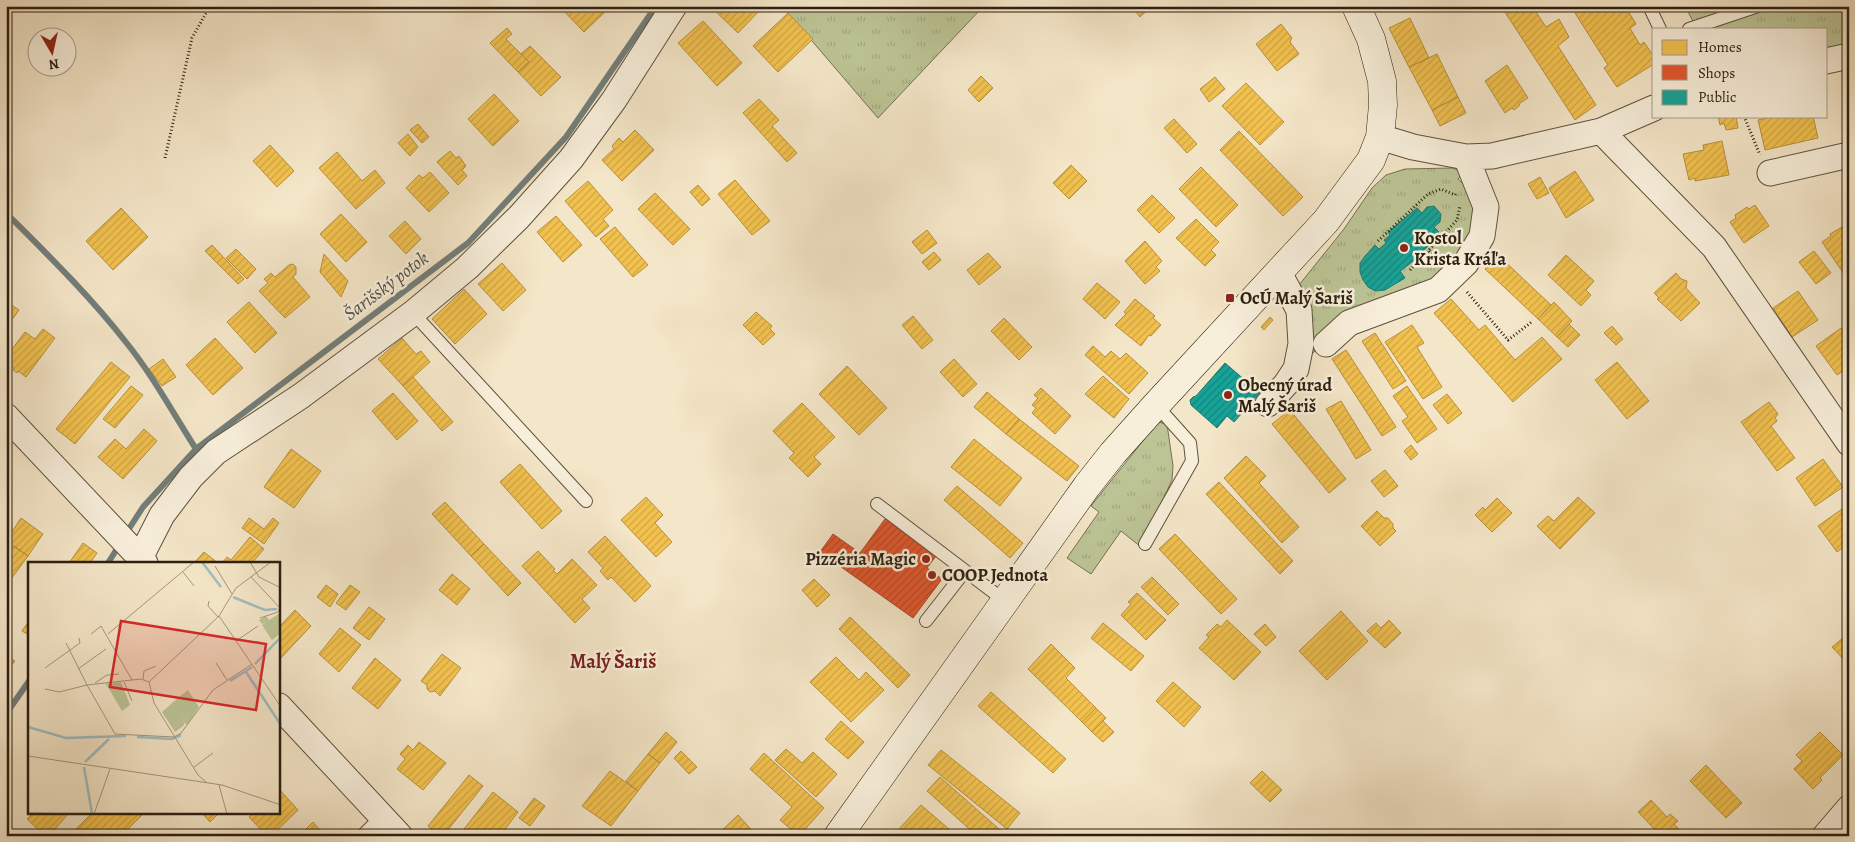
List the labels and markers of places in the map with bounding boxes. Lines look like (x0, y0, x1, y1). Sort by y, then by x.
place label: Kostol Krista Kráľa (1414, 226, 1507, 271)
marker: Kostol Krista Kráľa (1398, 242, 1410, 254)
place label: OcÚ Malý Šariš (1240, 286, 1353, 310)
marker: OcÚ Malý Šariš (1224, 292, 1236, 304)
place label: Obecný úrad Malý Šariš (1238, 373, 1333, 418)
marker: Obecný úrad Malý Šariš (1222, 389, 1234, 401)
place label: Pizzéria Magic (805, 547, 916, 571)
marker: Pizzéria Magic (920, 553, 932, 565)
place label: COOP Jednota (942, 563, 1049, 587)
marker: COOP Jednota (926, 569, 938, 581)

